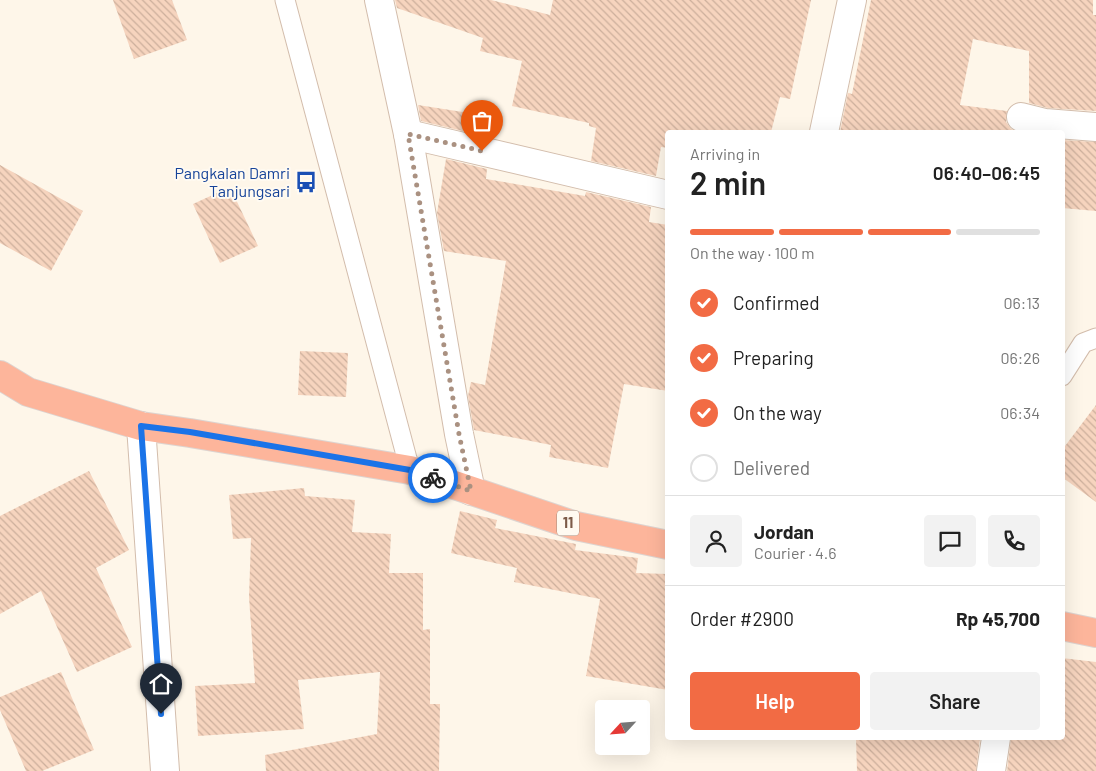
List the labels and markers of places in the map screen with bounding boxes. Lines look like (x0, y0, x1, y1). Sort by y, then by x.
pin (461, 100, 503, 151)
place label: Pangkalan Damri Tanjungsari (174, 163, 290, 200)
bus stop icon: Pangkalan Damri Tanjungsari (293, 169, 319, 195)
pin (140, 663, 182, 714)

